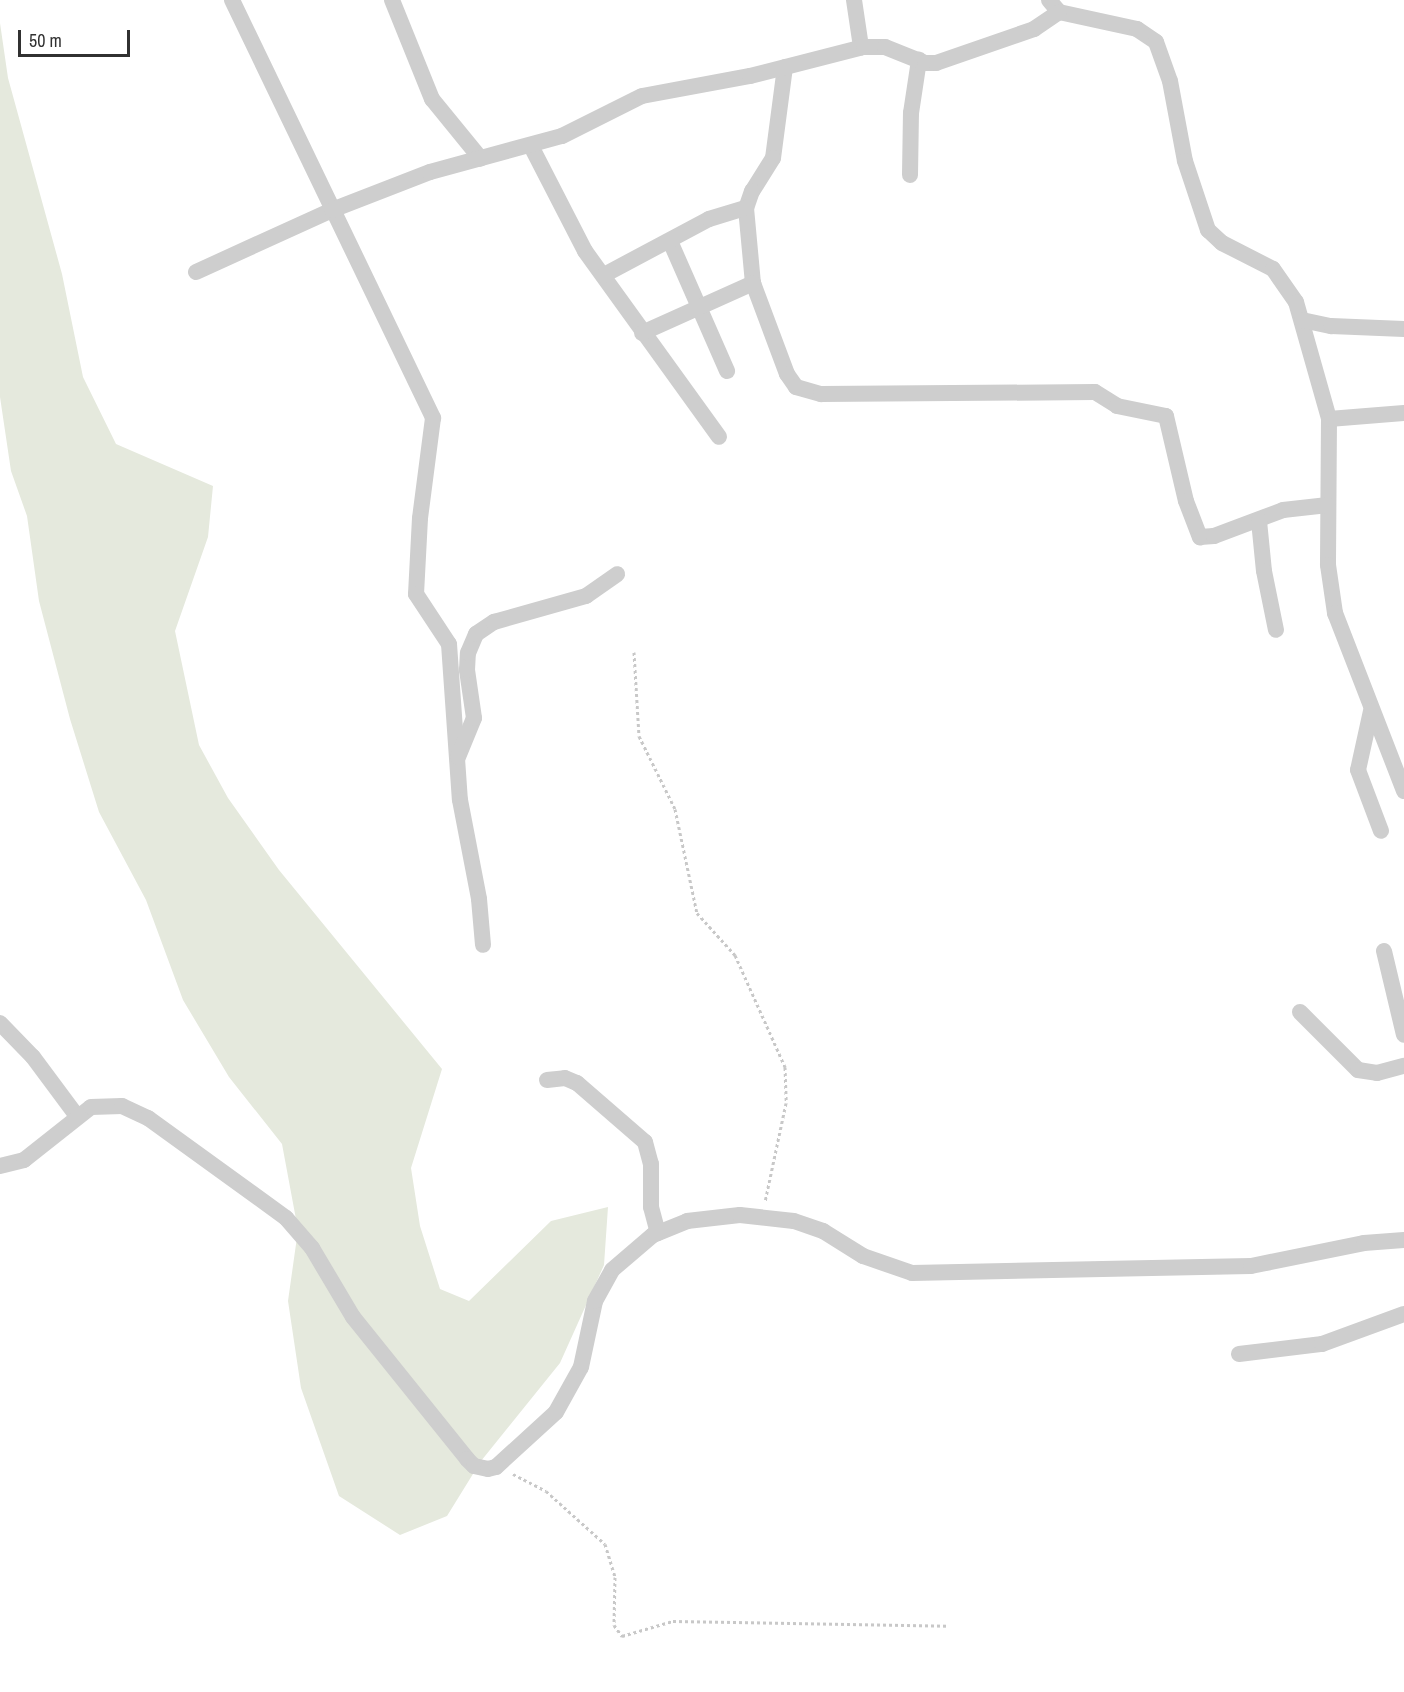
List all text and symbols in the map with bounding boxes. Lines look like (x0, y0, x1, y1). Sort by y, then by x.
scale bar (21, 18, 134, 56)
text: 50 m (29, 28, 62, 53)

